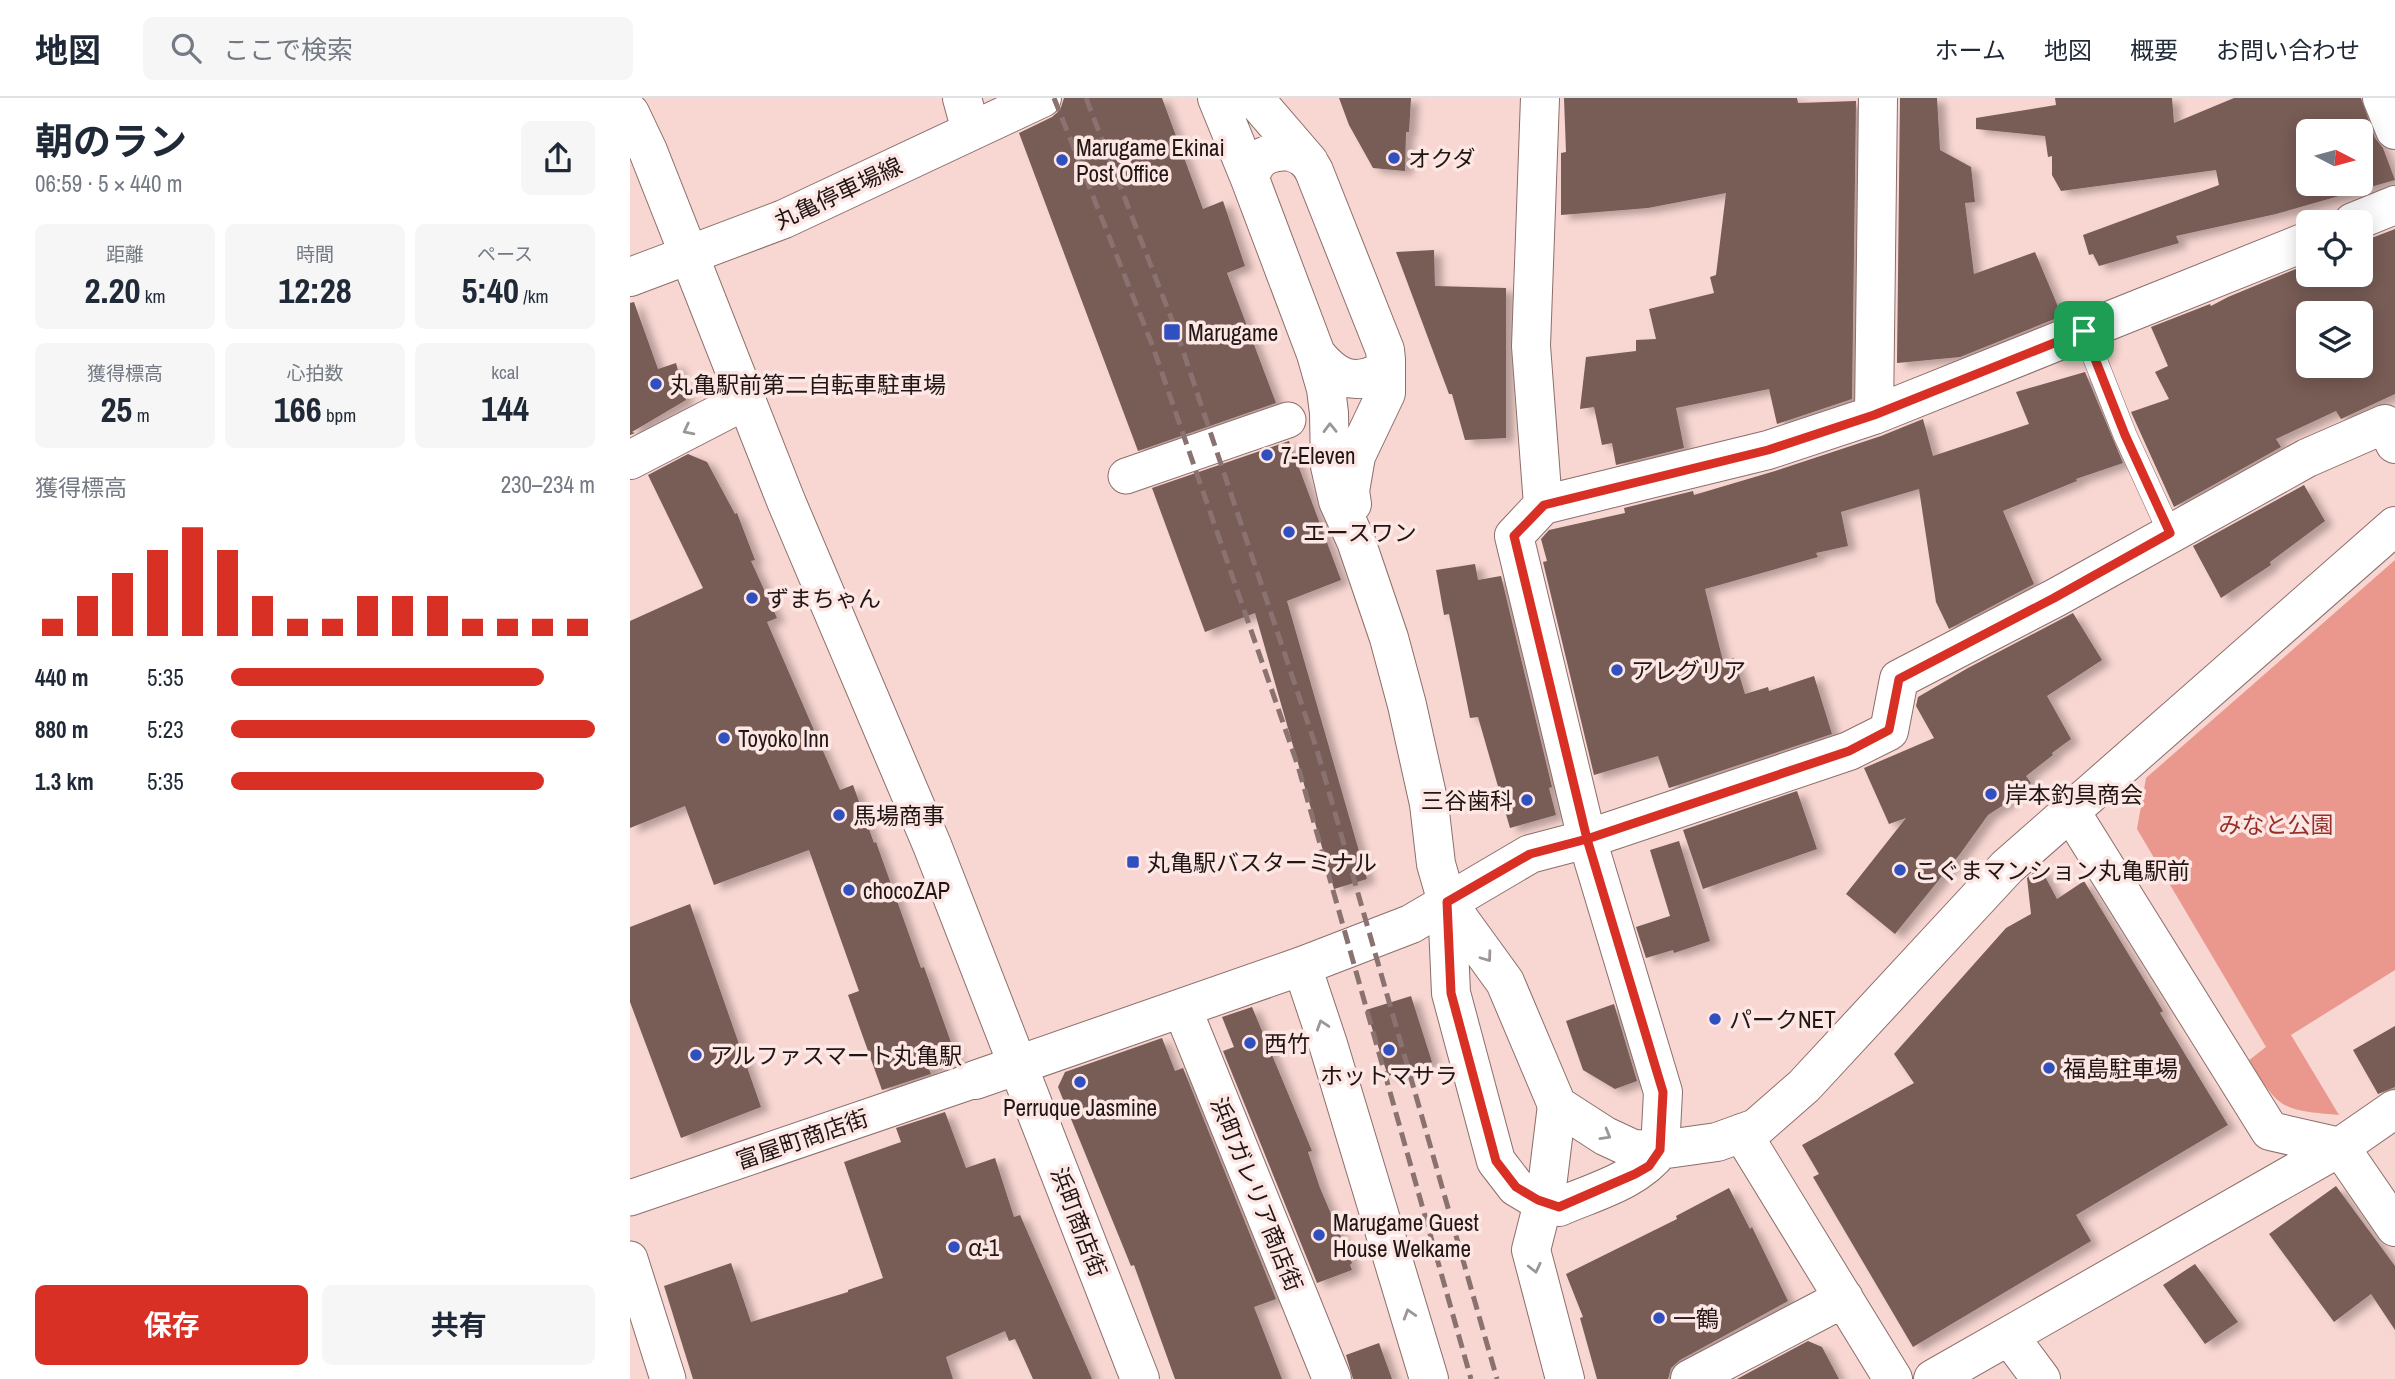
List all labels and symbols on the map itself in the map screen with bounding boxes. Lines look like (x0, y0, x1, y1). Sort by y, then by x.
north arrow (2296, 119, 2373, 196)
place label: Marugame Ekinai Post Office (1076, 132, 1225, 189)
place label: オクダ (1408, 143, 1476, 174)
street label: 丸亀停車場線 (769, 150, 907, 236)
marker: オクダ (1386, 150, 1402, 166)
marker: Marugame Ekinai Post Office (1054, 152, 1070, 168)
pin (2054, 301, 2114, 361)
place label: Marugame (1188, 317, 1278, 348)
marker: Marugame (1162, 322, 1182, 342)
place label: 丸亀駅前第二自転車駐車場 (670, 369, 946, 400)
marker: 丸亀駅前第二自転車駐車場 (648, 376, 664, 392)
one-way arrow (683, 421, 695, 435)
one-way arrow (1322, 422, 1338, 433)
place label: 7-Eleven (1281, 440, 1355, 471)
marker: 7-Eleven (1259, 447, 1275, 463)
place label: エースワン (1303, 517, 1417, 548)
marker: エースワン (1281, 524, 1297, 540)
place label: ずまちゃん (766, 583, 881, 614)
marker: ずまちゃん (744, 590, 760, 606)
place label: アレグリア (1631, 655, 1746, 686)
marker: アレグリア (1609, 662, 1625, 678)
place label: Toyoko Inn (738, 723, 829, 754)
marker: Toyoko Inn (716, 730, 732, 746)
place label: 岸本釣具商会 (2005, 779, 2143, 810)
place label: 三谷歯科 (1421, 785, 1513, 816)
marker: 岸本釣具商会 (1983, 786, 1999, 802)
marker: 三谷歯科 (1519, 792, 1535, 808)
place label: 馬場商事 (853, 800, 945, 831)
marker: 馬場商事 (831, 807, 847, 823)
park label: みなと公園 (2219, 809, 2334, 840)
place label: 丸亀駅バスターミナル (1147, 847, 1377, 878)
marker: 丸亀駅バスターミナル (1125, 854, 1141, 870)
place label: こぐまマンション丸亀駅前 (1914, 855, 2190, 886)
marker: こぐまマンション丸亀駅前 (1892, 862, 1908, 878)
place label: chocoZAP (863, 875, 950, 906)
marker: chocoZAP (841, 882, 857, 898)
one-way arrow (1479, 950, 1491, 962)
place label: パークNET (1729, 1004, 1836, 1035)
marker: パークNET (1707, 1011, 1723, 1027)
one-way arrow (1316, 1020, 1330, 1032)
place label: 西竹 (1264, 1028, 1310, 1059)
marker: 西竹 (1242, 1035, 1258, 1051)
place label: アルファスマート丸亀駅 (710, 1040, 962, 1071)
marker: ホットマサラ (1381, 1042, 1397, 1058)
marker: アルファスマート丸亀駅 (688, 1047, 704, 1063)
place label: 福島駐車場 (2063, 1053, 2178, 1084)
place label: ホットマサラ (1320, 1060, 1458, 1091)
marker: 福島駐車場 (2041, 1060, 2057, 1076)
marker: Perruque Jasmine (1072, 1074, 1088, 1090)
place label: Perruque Jasmine (1003, 1092, 1157, 1123)
street label: 浜町ガレリア商店街 (1204, 1092, 1310, 1296)
street label: 富屋町商店街 (732, 1102, 872, 1176)
one-way arrow (1599, 1127, 1612, 1140)
street label: 浜町商店街 (1044, 1163, 1114, 1281)
place label: Marugame Guest House Welkame (1333, 1207, 1479, 1264)
marker: Marugame Guest House Welkame (1311, 1227, 1327, 1243)
place label: α-1 (968, 1232, 1000, 1263)
marker: α-1 (946, 1239, 962, 1255)
one-way arrow (1527, 1262, 1542, 1274)
place label: 一鶴 (1673, 1303, 1719, 1334)
one-way arrow (1403, 1308, 1418, 1320)
marker: 一鶴 (1651, 1310, 1667, 1326)

